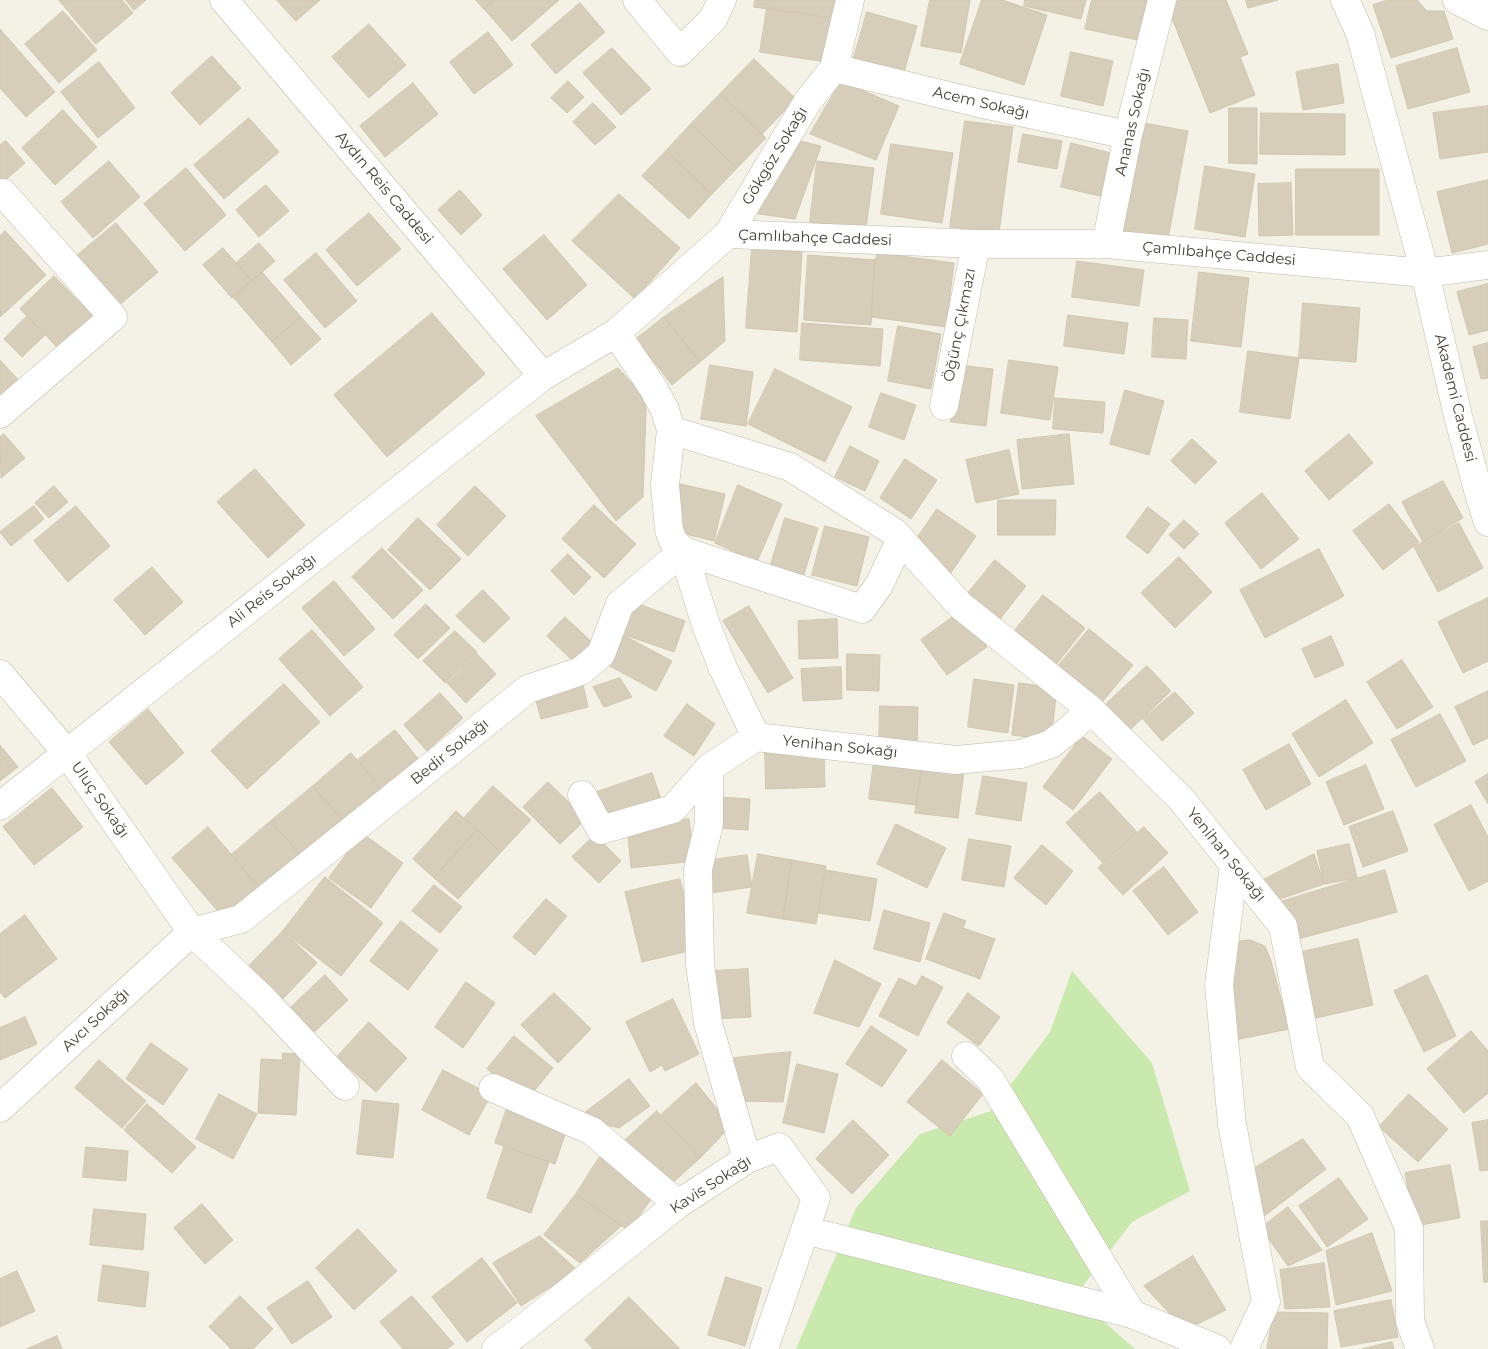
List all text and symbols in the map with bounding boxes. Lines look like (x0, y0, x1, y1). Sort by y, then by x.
street label: Ananas Sokağı (1112, 66, 1154, 178)
street label: Acem Sokağı (931, 83, 1031, 123)
street label: Gökgöz Sokağı (739, 104, 811, 208)
street label: Aydın Reis Caddesi (331, 128, 437, 248)
street label: Çamlıbahçe Caddesi (738, 226, 892, 250)
street label: Çamlıbahçe Caddesi (1142, 238, 1296, 270)
street label: Öğünç Çıkmazı (940, 267, 980, 383)
street label: Akademi Caddesi (1430, 332, 1480, 464)
street label: Ali Reis Sokağı (224, 550, 320, 632)
street label: Bedir Sokağı (407, 715, 493, 789)
street label: Yenihan Sokağı (782, 732, 898, 762)
street label: Uluç Sokağı (67, 758, 133, 842)
street label: Yenihan Sokağı (1183, 804, 1269, 906)
street label: Avcı Sokağı (59, 984, 133, 1056)
street label: Kavis Sokağı (667, 1152, 755, 1218)

